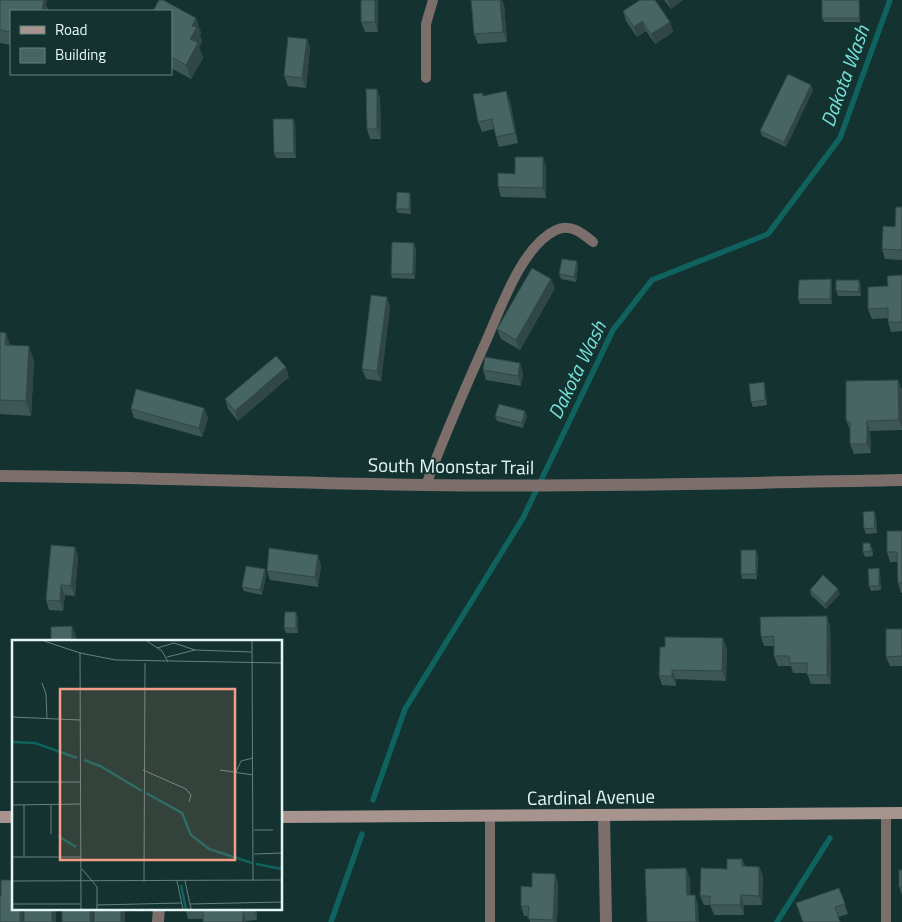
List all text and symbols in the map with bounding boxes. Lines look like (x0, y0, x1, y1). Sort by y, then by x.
legend (10, 10, 172, 75)
text: Road (55, 18, 87, 41)
water label: Dakota Wash (812, 20, 878, 131)
text: Building (55, 43, 106, 66)
water label: Dakota Wash (539, 314, 614, 424)
street label: South Moonstar Trail (368, 450, 534, 481)
inset map (12, 640, 282, 910)
street label: Cardinal Avenue (527, 781, 655, 812)

